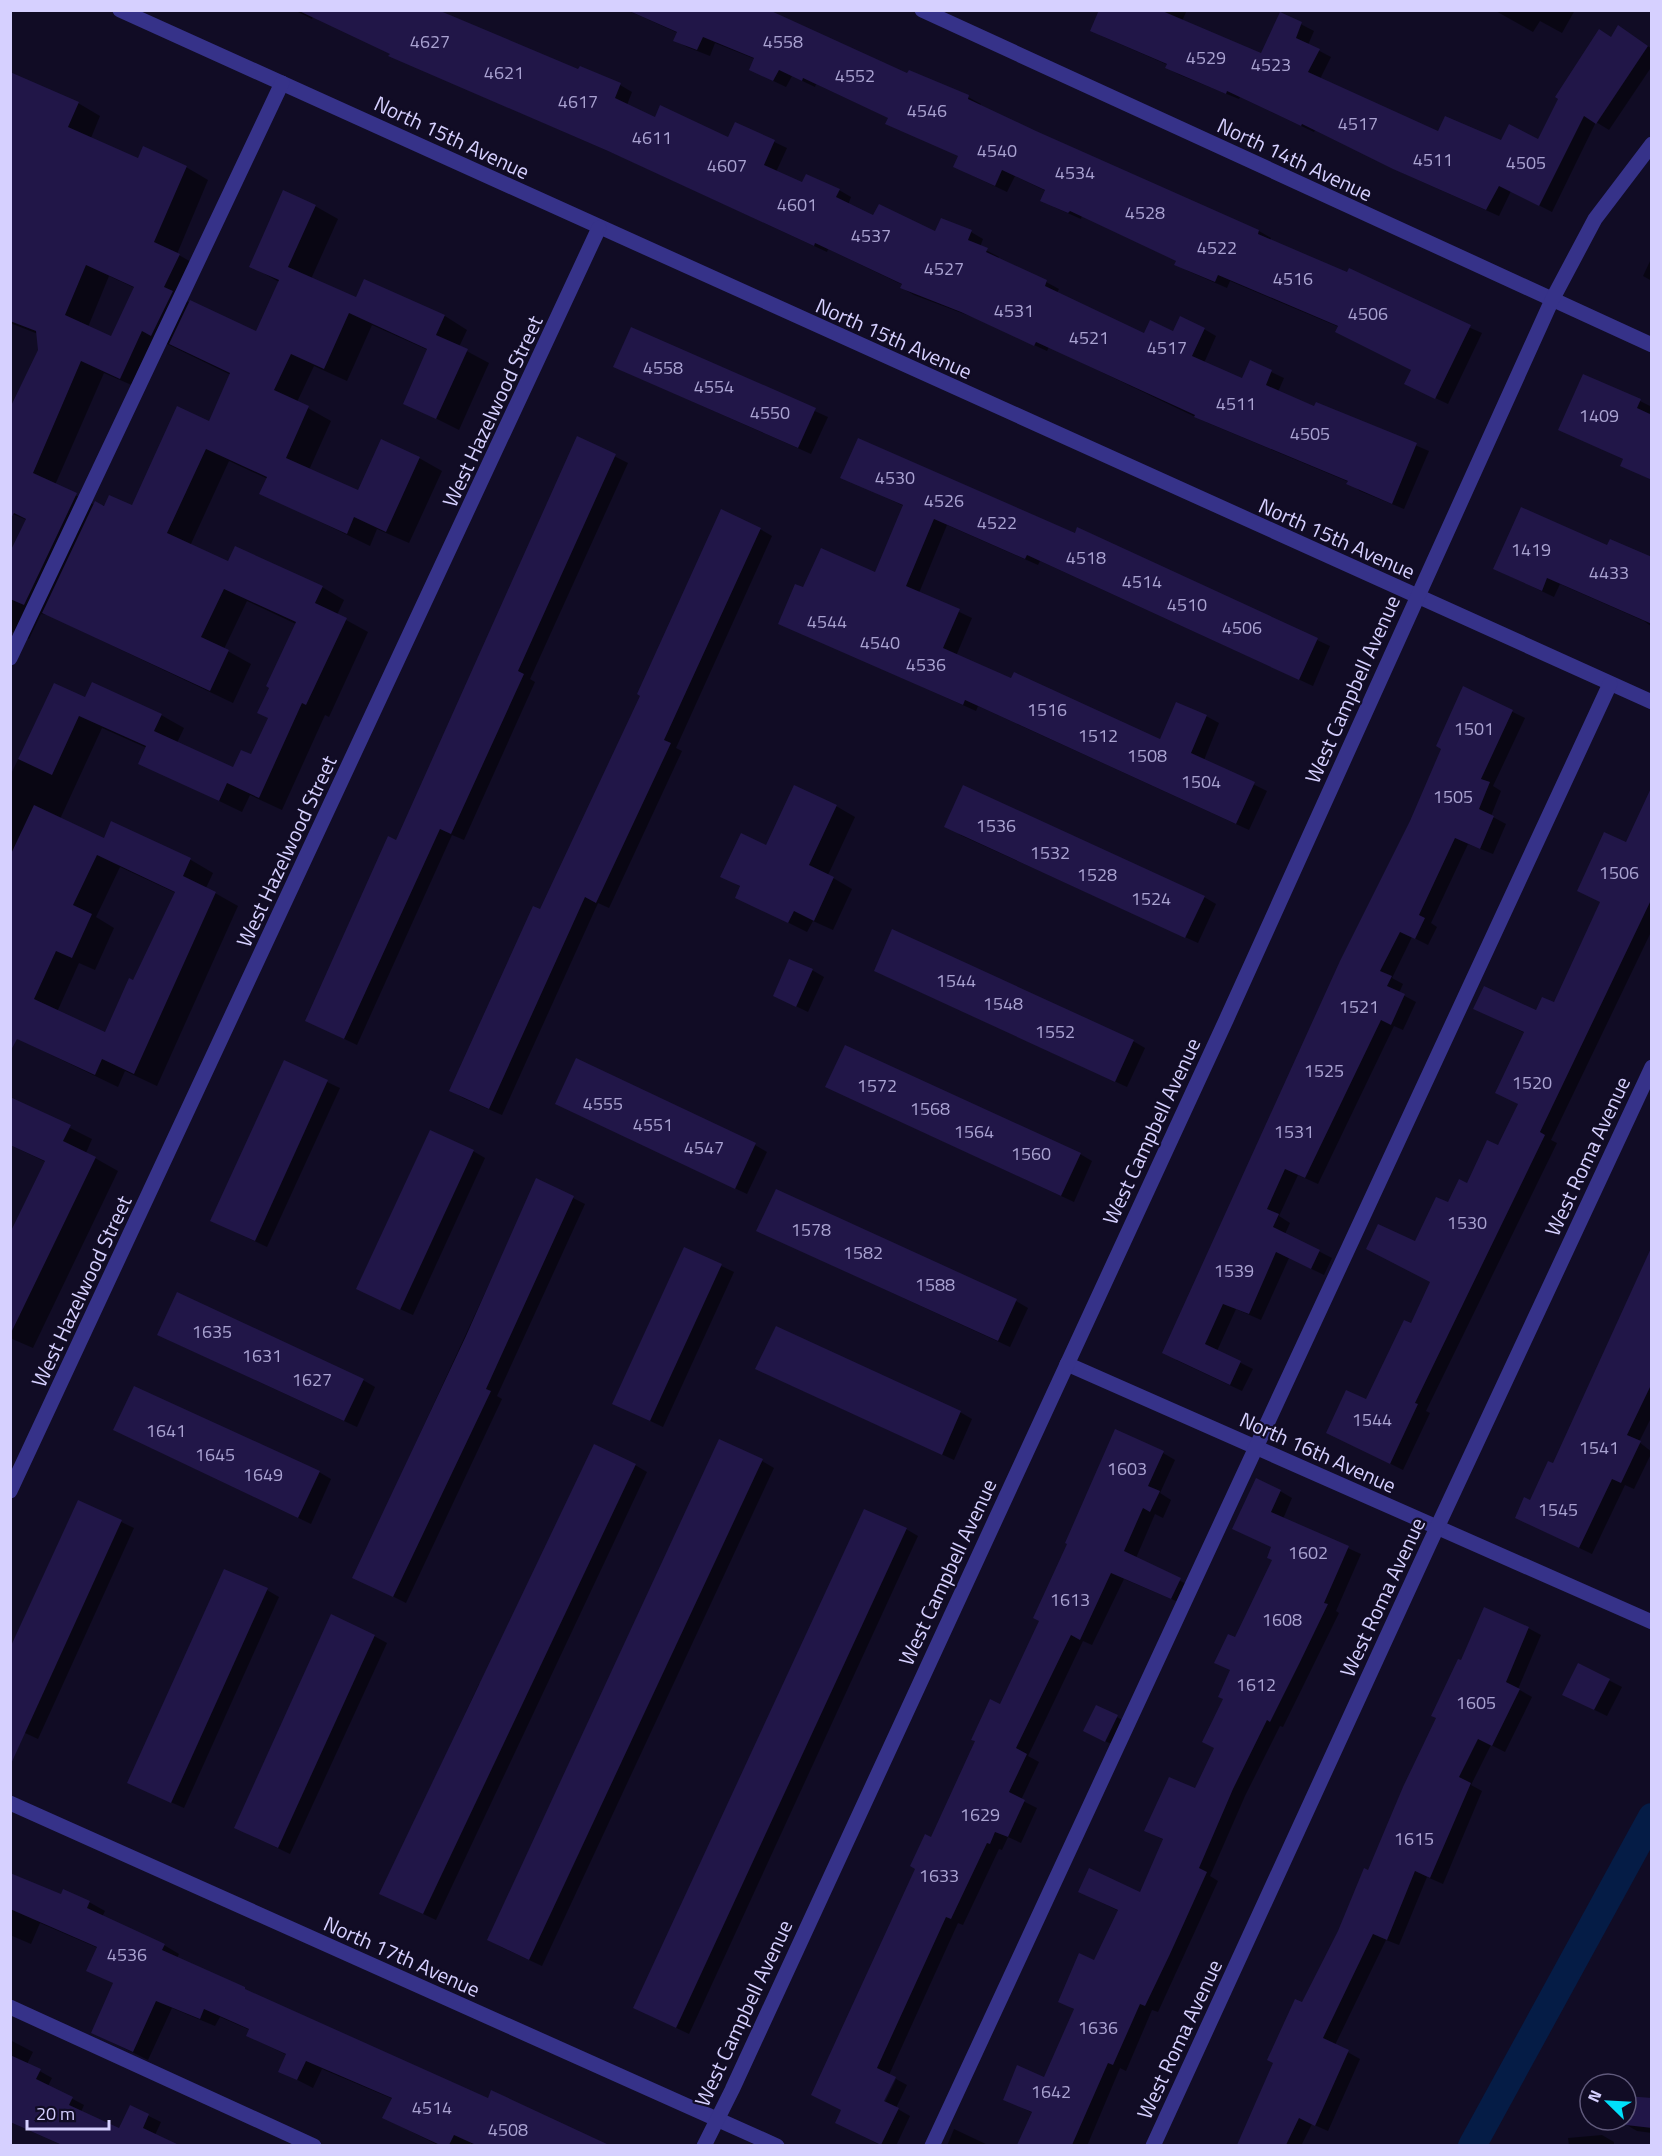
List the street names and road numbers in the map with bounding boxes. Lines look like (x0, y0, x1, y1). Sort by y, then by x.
street label: North 15th Avenue (369, 87, 535, 187)
street label: North 14th Avenue (1212, 109, 1378, 209)
street label: North 15th Avenue (811, 289, 977, 387)
street label: West Hazelwood Street (434, 309, 551, 512)
street label: North 15th Avenue (1254, 489, 1420, 587)
street label: West Campbell Avenue (1296, 590, 1408, 788)
street label: West Hazelwood Street (228, 749, 345, 952)
street label: West Campbell Avenue (1094, 1032, 1208, 1230)
street label: West Roma Avenue (1536, 1071, 1638, 1241)
street label: West Hazelwood Street (23, 1189, 140, 1392)
street label: North 16th Avenue (1235, 1403, 1401, 1501)
street label: West Campbell Avenue (890, 1473, 1004, 1671)
street label: West Roma Avenue (1331, 1512, 1433, 1682)
street label: North 17th Avenue (319, 1907, 485, 2005)
street label: West Campbell Avenue (686, 1914, 800, 2112)
street label: West Roma Avenue (1128, 1954, 1230, 2124)

